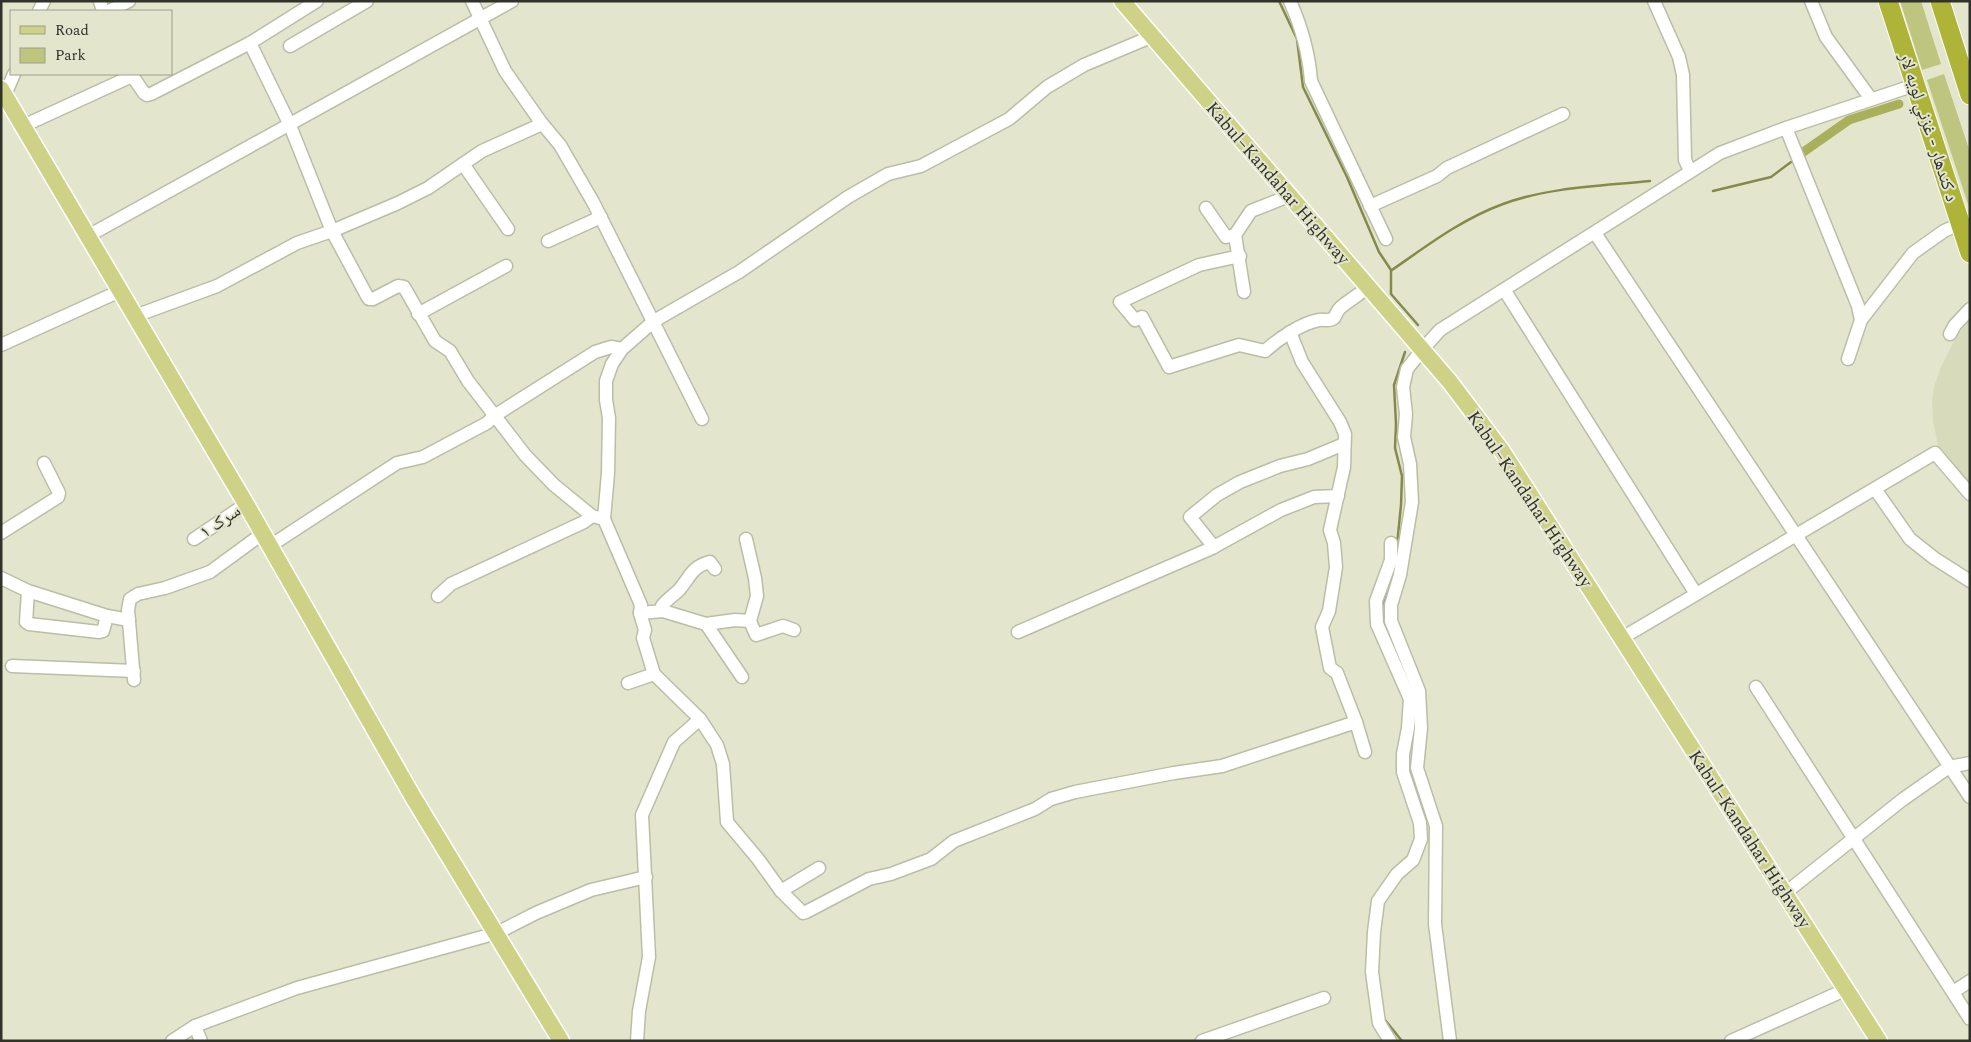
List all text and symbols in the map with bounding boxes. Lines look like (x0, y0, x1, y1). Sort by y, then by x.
legend (10, 10, 172, 75)
text: Road (55, 19, 89, 42)
text: Park (55, 44, 86, 67)
street label: د کندهار - غزني لويه لار (1891, 48, 1965, 205)
street label: Kabul–Kandahar Highway (1199, 96, 1357, 272)
street label: Kabul–Kandahar Highway (1460, 405, 1600, 594)
street label: سرک ۱ (194, 498, 246, 545)
street label: Kabul–Kandahar Highway (1682, 745, 1818, 935)

